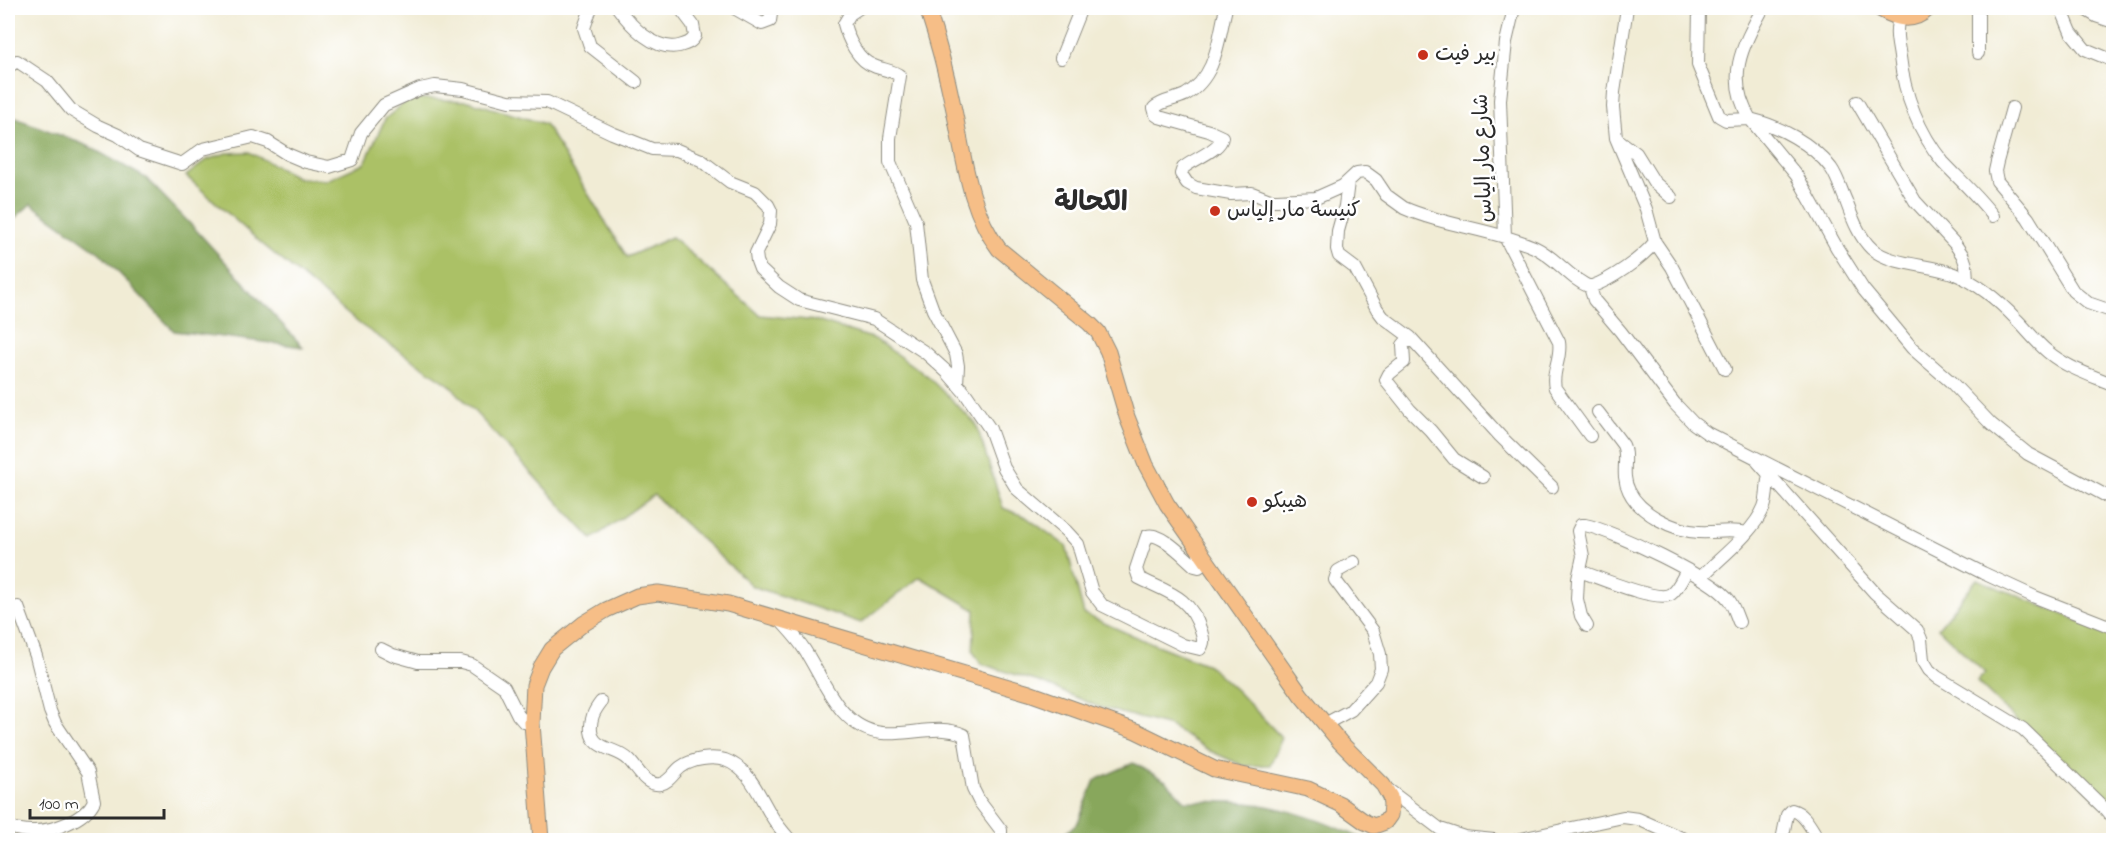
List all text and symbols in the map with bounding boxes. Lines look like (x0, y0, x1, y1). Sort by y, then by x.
place label: بير فيت (1435, 40, 1496, 70)
marker: بير فيت (1416, 48, 1430, 62)
street label: شارع مار إلياس (1467, 93, 1501, 223)
district label: الكحالة (1054, 184, 1128, 223)
place label: كنيسة مار إلياس (1227, 196, 1361, 226)
marker: كنيسة مار إلياس (1208, 204, 1222, 218)
place label: هيبكو (1262, 487, 1307, 517)
marker: هيبكو (1245, 495, 1259, 509)
scale bar (30, 782, 164, 820)
text: 100 m (39, 792, 79, 818)

